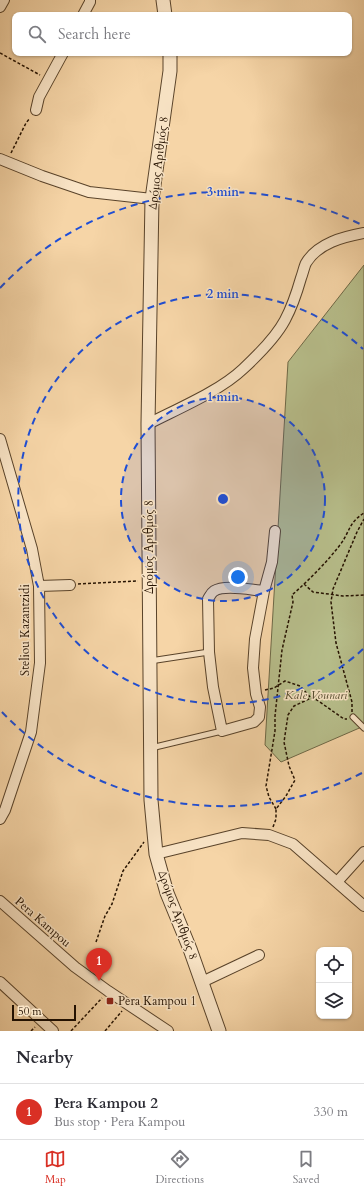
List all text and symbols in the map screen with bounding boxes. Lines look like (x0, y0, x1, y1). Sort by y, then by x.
search box (12, 12, 352, 56)
icon: search (26, 23, 48, 45)
text: Search here (58, 24, 131, 44)
street label: Δρόμος Αριθμός 8 (144, 115, 172, 211)
text: 3 min (207, 184, 239, 200)
text: 2 min (207, 286, 239, 302)
text: 1 min (207, 389, 239, 405)
centre of rings (216, 492, 230, 506)
street label: Δρόμος Αριθμός 8 (141, 500, 157, 594)
your location (228, 567, 248, 587)
street label: Steliou Kazantzidi (17, 584, 33, 676)
park label: Kale Vounari (285, 687, 348, 703)
street label: Δρόμος Αριθμός 8 (154, 868, 202, 962)
street label: Pera Kampou (12, 893, 75, 951)
map controls (316, 947, 352, 1019)
button: locate (316, 947, 352, 983)
pin: 1 (86, 948, 112, 981)
button: layers (316, 983, 352, 1019)
place label: Pera Kampou 1 (118, 993, 196, 1009)
marker: Pera Kampou 1 (105, 996, 115, 1006)
scale bar (12, 1003, 76, 1022)
text: 50 m (18, 1004, 42, 1019)
text: Nearby (16, 1046, 73, 1069)
text: Pera Kampou 2 (54, 1093, 158, 1113)
text: 1 (26, 1103, 32, 1121)
text: 330 m (314, 1103, 348, 1121)
text: Bus stop · Pera Kampou (54, 1113, 185, 1131)
tab: Map (44, 1148, 66, 1187)
tab: Directions (155, 1148, 204, 1187)
tab: Saved (293, 1148, 320, 1187)

